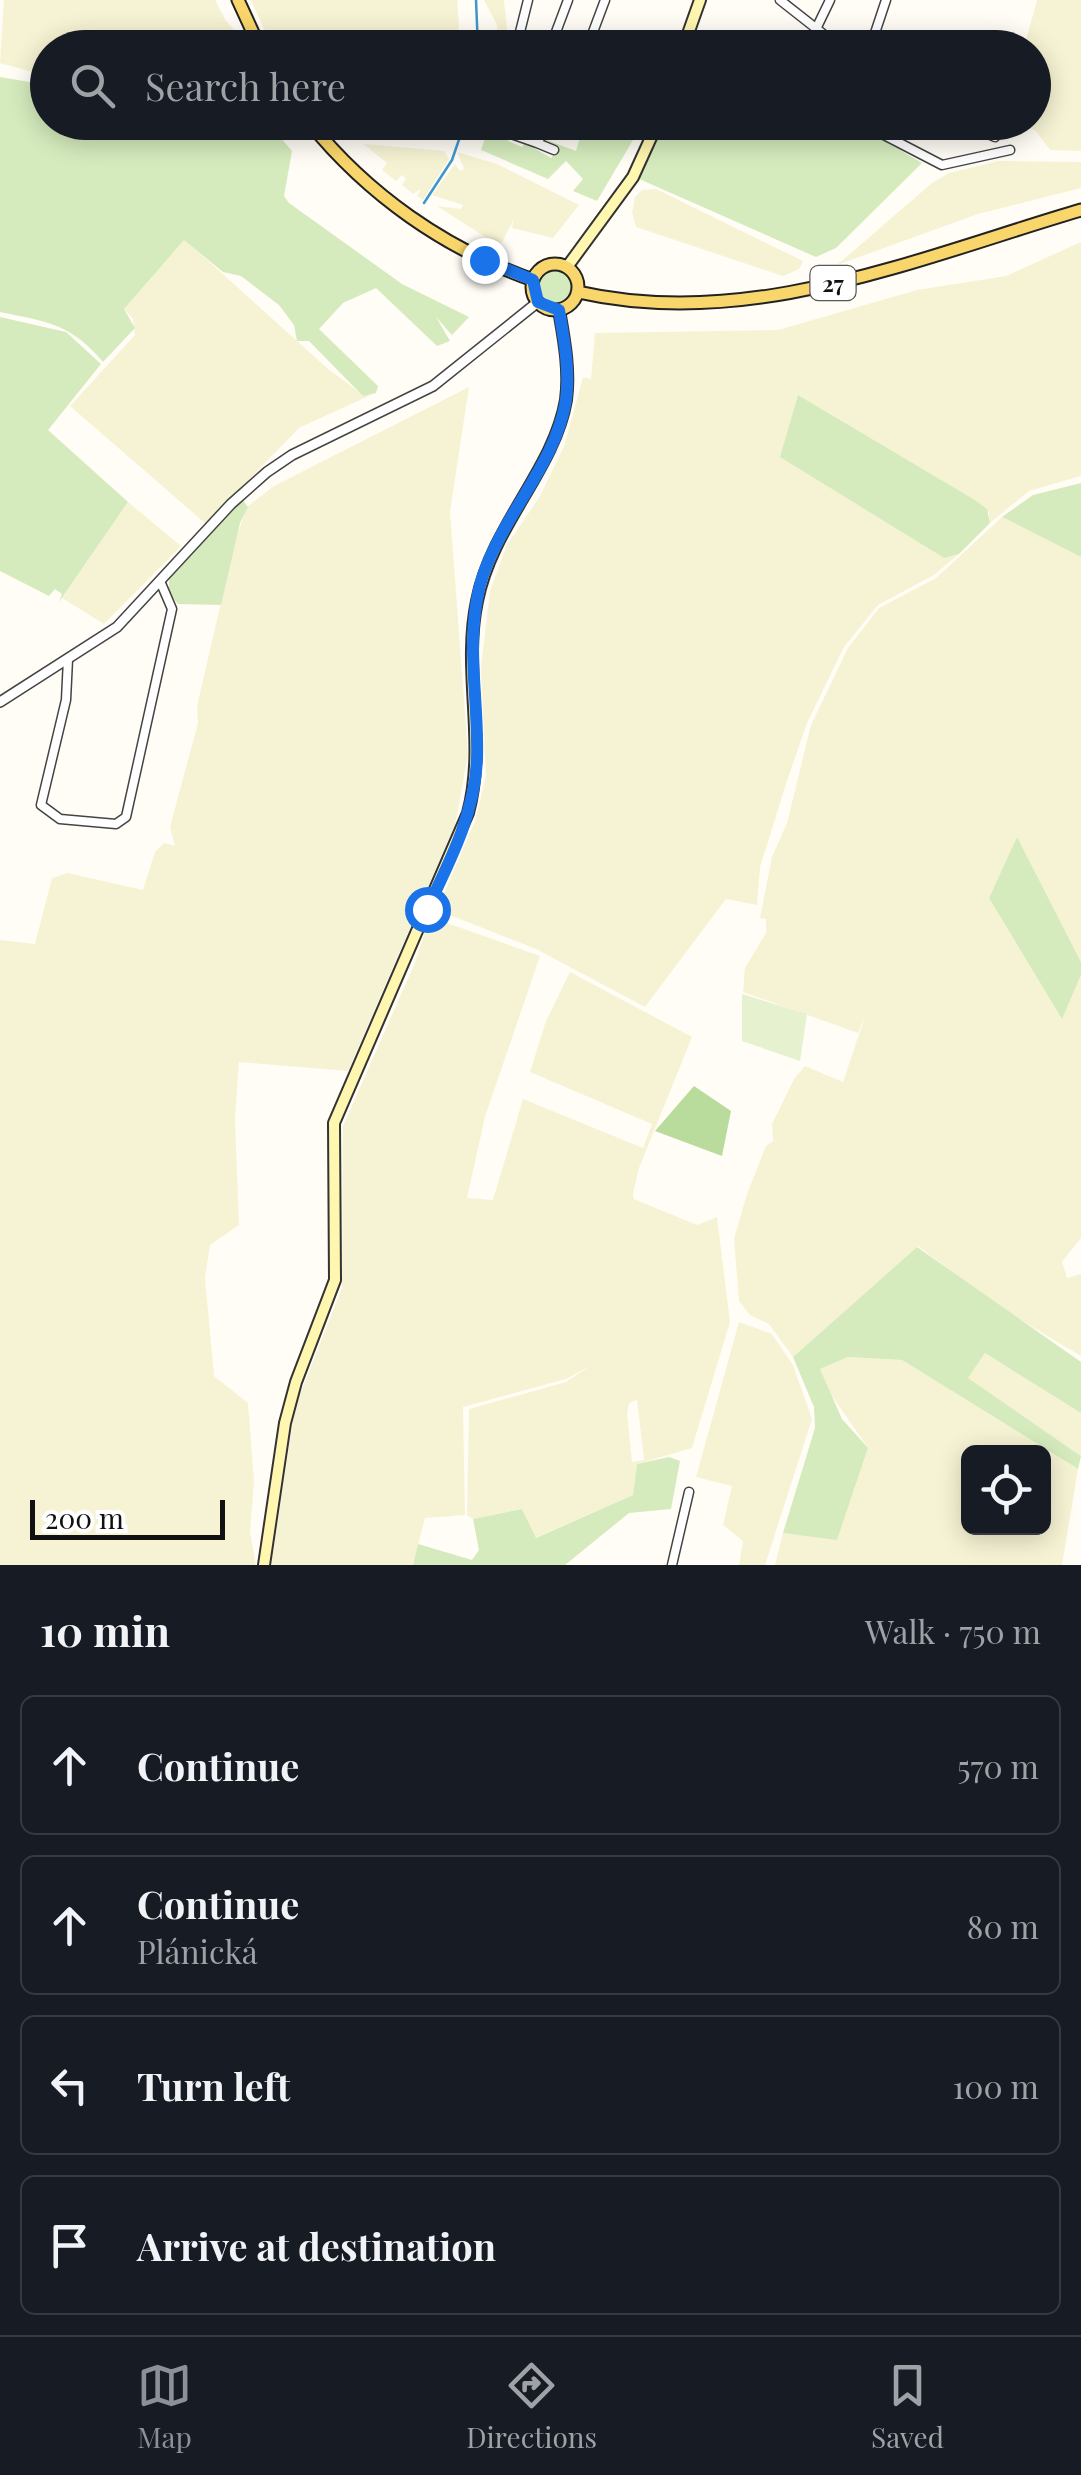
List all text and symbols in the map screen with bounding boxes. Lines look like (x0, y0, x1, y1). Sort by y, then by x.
search box (30, 30, 1051, 140)
icon: search (65, 58, 120, 113)
text: Search here (145, 60, 346, 111)
route end (462, 238, 508, 284)
road number: 27 (810, 266, 856, 300)
route start (405, 887, 451, 933)
map controls (961, 1445, 1051, 1535)
button: locate (961, 1445, 1051, 1535)
scale bar (30, 1495, 225, 1540)
text: 200 m (45, 1499, 124, 1536)
text: 10 min (40, 1602, 170, 1658)
text: Walk · 750 m (865, 1609, 1041, 1652)
icon: ahead (42, 1738, 97, 1793)
text: Continue (137, 1740, 299, 1791)
text: 570 m (957, 1744, 1039, 1787)
text: Continue (137, 1878, 299, 1929)
icon: ahead (42, 1898, 97, 1953)
text: 80 m (967, 1904, 1039, 1947)
text: Plánická (137, 1929, 258, 1972)
icon: left (42, 2058, 97, 2113)
text: Turn left (137, 2060, 290, 2111)
text: 100 m (952, 2064, 1039, 2107)
icon: arrive (42, 2218, 97, 2273)
text: Arrive at destination (137, 2220, 496, 2271)
tab: Map (137, 2358, 192, 2455)
tab: Directions (466, 2358, 597, 2455)
tab: Saved (871, 2358, 944, 2455)

